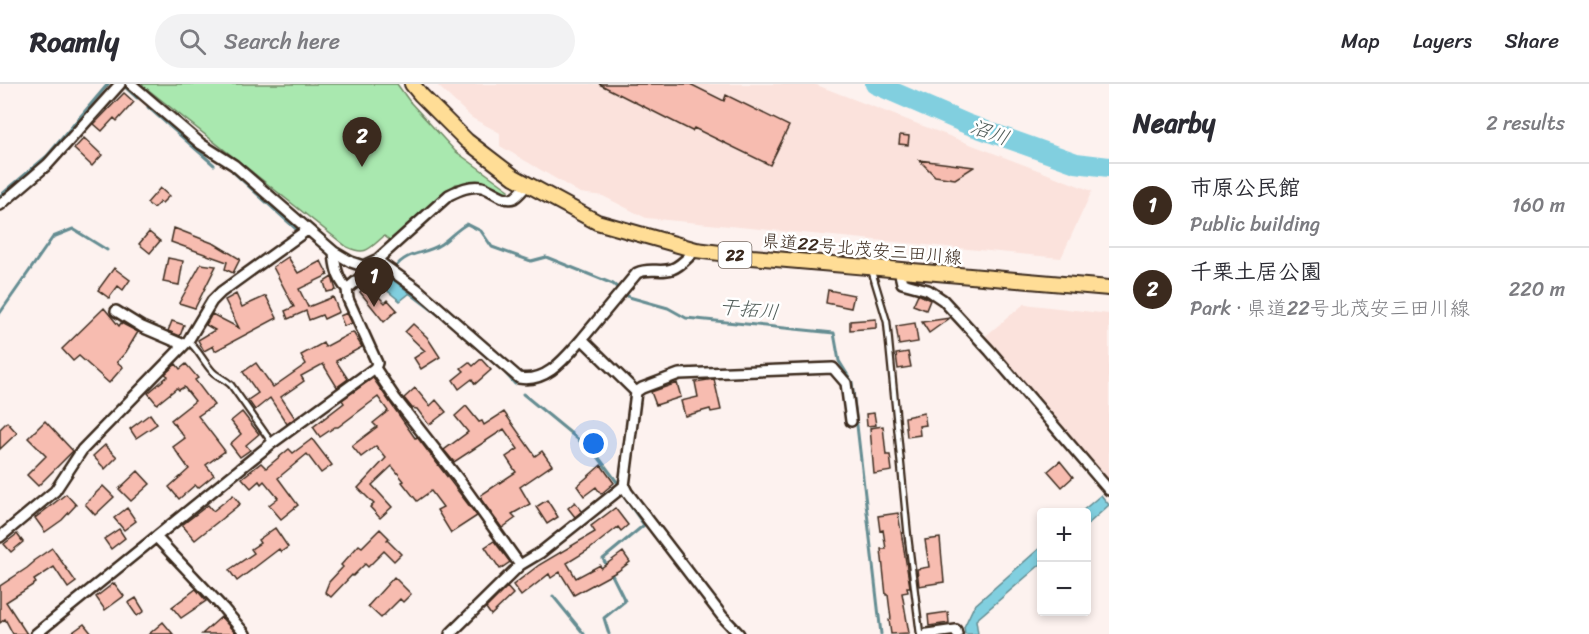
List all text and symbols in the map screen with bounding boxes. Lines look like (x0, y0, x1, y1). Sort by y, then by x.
search box (155, 14, 575, 68)
text: Roamly (30, 17, 119, 66)
text: Search here (224, 22, 340, 61)
text: Map (1341, 22, 1380, 60)
text: Layers (1413, 22, 1472, 60)
text: Share (1505, 22, 1559, 60)
icon: search (176, 25, 209, 58)
text: Nearby (1133, 100, 1215, 146)
text: 2 results (1486, 106, 1565, 141)
water label: 沼川 (965, 109, 1015, 156)
pin: 2 (342, 118, 382, 167)
text: 市原公民館 (1190, 168, 1300, 207)
text: 1 (1148, 188, 1157, 223)
text: 160 m (1512, 188, 1565, 223)
text: Public building (1190, 207, 1320, 242)
street label: 県道22号北茂安三田川線 (761, 224, 963, 274)
road number: 22 (718, 242, 752, 268)
text: 千栗土居公園 (1190, 252, 1322, 291)
pin: 1 (354, 258, 394, 307)
text: 2 (1147, 272, 1158, 307)
text: 220 m (1509, 272, 1565, 307)
water label: 干拓川 (717, 289, 781, 330)
text: Park · 県道22号北茂安三田川線 (1190, 291, 1470, 326)
your location (579, 429, 608, 458)
map controls (1037, 508, 1091, 616)
button: + (1037, 508, 1091, 562)
button: − (1037, 562, 1091, 616)

